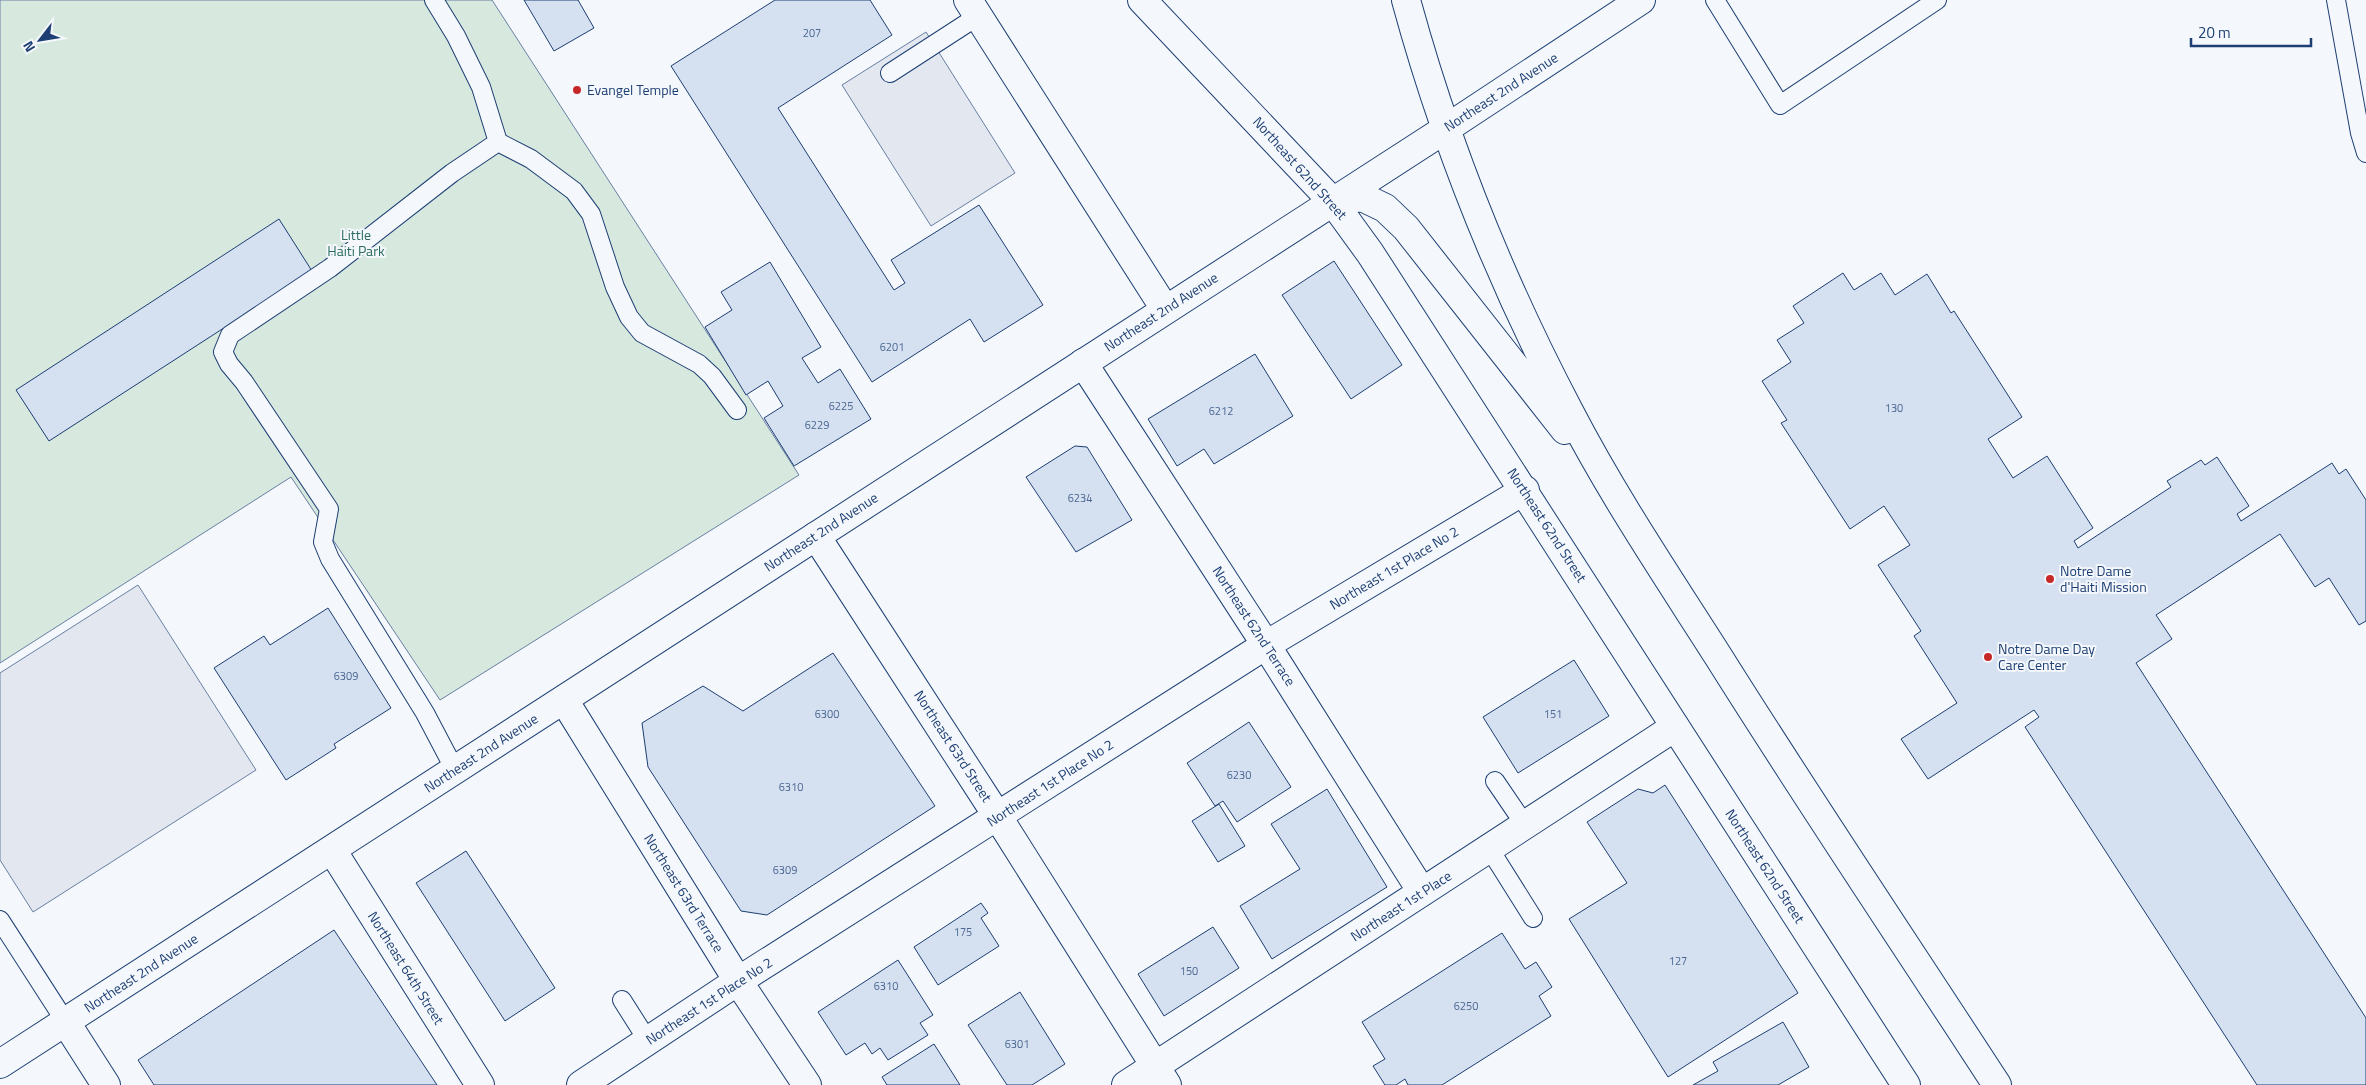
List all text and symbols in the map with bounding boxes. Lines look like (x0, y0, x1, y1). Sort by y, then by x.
north arrow (15, 15, 65, 65)
scale bar (2191, 15, 2311, 47)
text: 20 m (2198, 21, 2231, 44)
house number: 207 (803, 25, 821, 41)
text: N (17, 37, 40, 57)
street label: Northeast 2nd Avenue (1440, 47, 1562, 136)
place label: Evangel Temple (587, 79, 679, 100)
marker: Evangel Temple (571, 84, 583, 96)
street label: Northeast 62nd Street (1248, 111, 1353, 224)
park label: Little Haiti Park (327, 224, 385, 261)
street label: Northeast 2nd Avenue (1100, 267, 1222, 356)
house number: 6201 (880, 339, 904, 355)
house number: 6225 (829, 398, 853, 414)
house number: 130 (1885, 400, 1903, 416)
house number: 6212 (1209, 403, 1233, 419)
house number: 6229 (805, 417, 829, 433)
street label: Northeast 62nd Street (1503, 463, 1592, 586)
street label: Northeast 2nd Avenue (760, 487, 882, 576)
house number: 6234 (1068, 490, 1092, 506)
street label: Northeast 1st Place No 2 (1325, 521, 1462, 615)
place label: Notre Dame d'Haiti Mission (2060, 560, 2147, 597)
street label: Northeast 62nd Terrace (1208, 562, 1301, 690)
marker: Notre Dame d'Haiti Mission (2044, 573, 2056, 585)
place label: Notre Dame Day Care Center (1998, 638, 2095, 675)
marker: Notre Dame Day Care Center (1982, 651, 1994, 663)
house number: 6309 (334, 668, 358, 684)
street label: Northeast 63rd Street (909, 686, 998, 806)
house number: 6300 (815, 706, 839, 722)
house number: 151 (1544, 706, 1562, 722)
street label: Northeast 2nd Avenue (420, 708, 542, 797)
street label: Northeast 1st Place No 2 (982, 734, 1117, 832)
house number: 6230 (1227, 767, 1251, 783)
house number: 6310 (779, 779, 803, 795)
street label: Northeast 62nd Street (1721, 804, 1810, 927)
street label: Northeast 63rd Terrace (639, 829, 729, 956)
house number: 6309 (773, 862, 797, 878)
street label: Northeast 1st Place (1346, 865, 1455, 946)
street label: Northeast 64th Street (363, 907, 450, 1028)
house number: 175 (954, 924, 972, 940)
street label: Northeast 2nd Avenue (80, 928, 202, 1017)
street label: Northeast 1st Place No 2 (641, 952, 776, 1050)
house number: 127 (1669, 953, 1687, 969)
house number: 150 (1180, 963, 1198, 979)
house number: 6310 (874, 978, 898, 994)
house number: 6250 (1454, 998, 1478, 1014)
house number: 6301 (1005, 1036, 1029, 1052)

